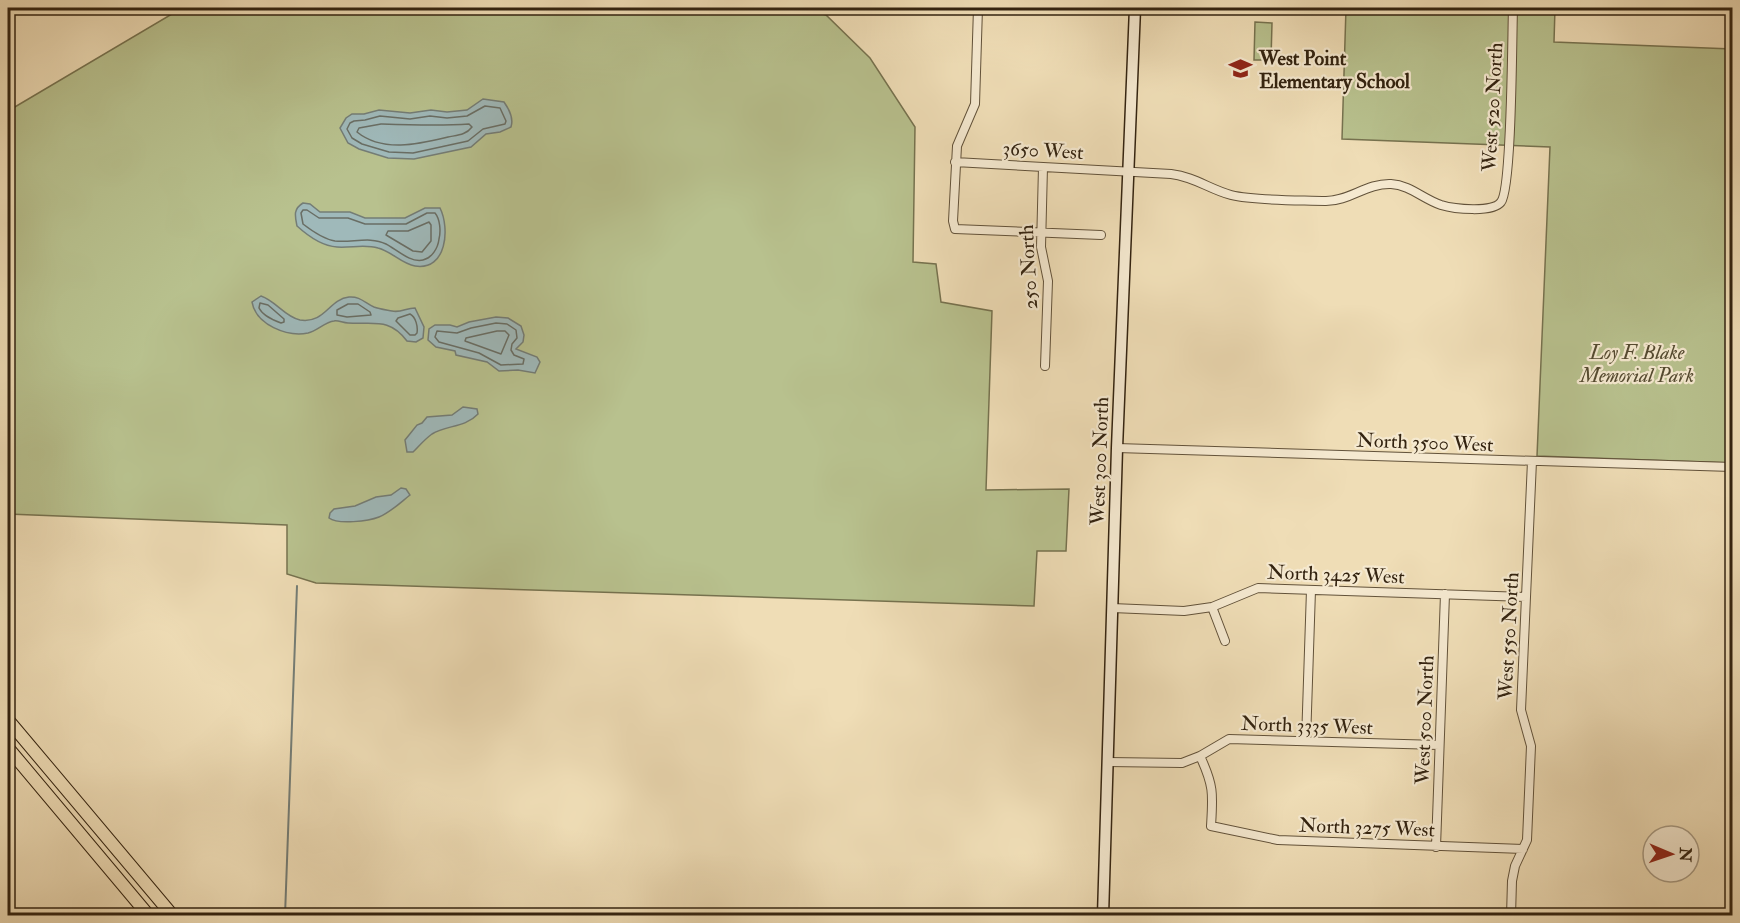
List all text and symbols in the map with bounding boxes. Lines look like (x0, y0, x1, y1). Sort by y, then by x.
street label: West 520 North (1477, 41, 1508, 173)
place label: West Point Elementary School (1258, 46, 1411, 95)
school or university icon: West Point Elementary School (1228, 56, 1254, 82)
street label: 3650 West (1002, 136, 1085, 165)
street label: 250 North (1014, 224, 1043, 310)
park label: Loy F. Blake Memorial Park (1579, 340, 1694, 388)
street label: West 300 North (1085, 396, 1114, 527)
street label: North 3500 West (1356, 428, 1494, 457)
street label: North 3425 West (1267, 560, 1406, 589)
street label: West 550 North (1493, 571, 1524, 702)
street label: West 500 North (1410, 654, 1439, 786)
street label: North 3335 West (1241, 711, 1374, 740)
street label: North 3275 West (1299, 813, 1436, 842)
north arrow (1641, 824, 1701, 884)
text: N (1675, 846, 1695, 863)

